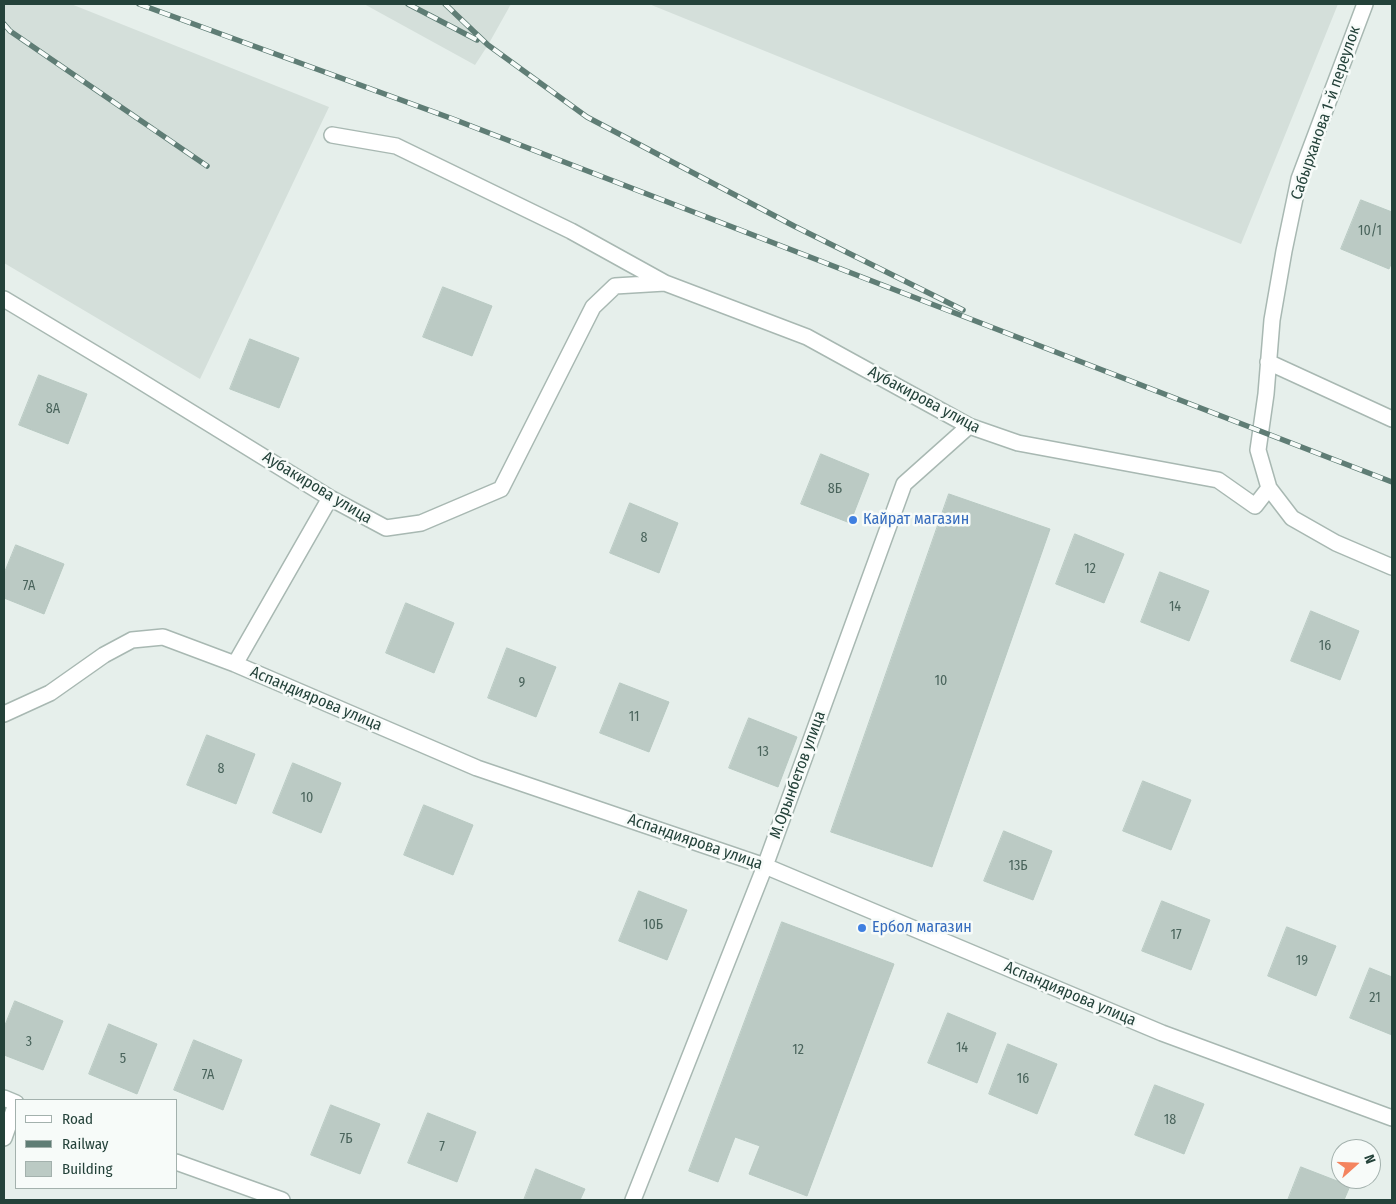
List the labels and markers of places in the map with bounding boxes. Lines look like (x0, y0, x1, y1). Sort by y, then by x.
place label: Кайрат магазин (863, 510, 969, 530)
marker: Кайрат магазин (847, 514, 859, 526)
place label: Ербол магазин (872, 918, 972, 938)
marker: Ербол магазин (856, 922, 868, 934)

